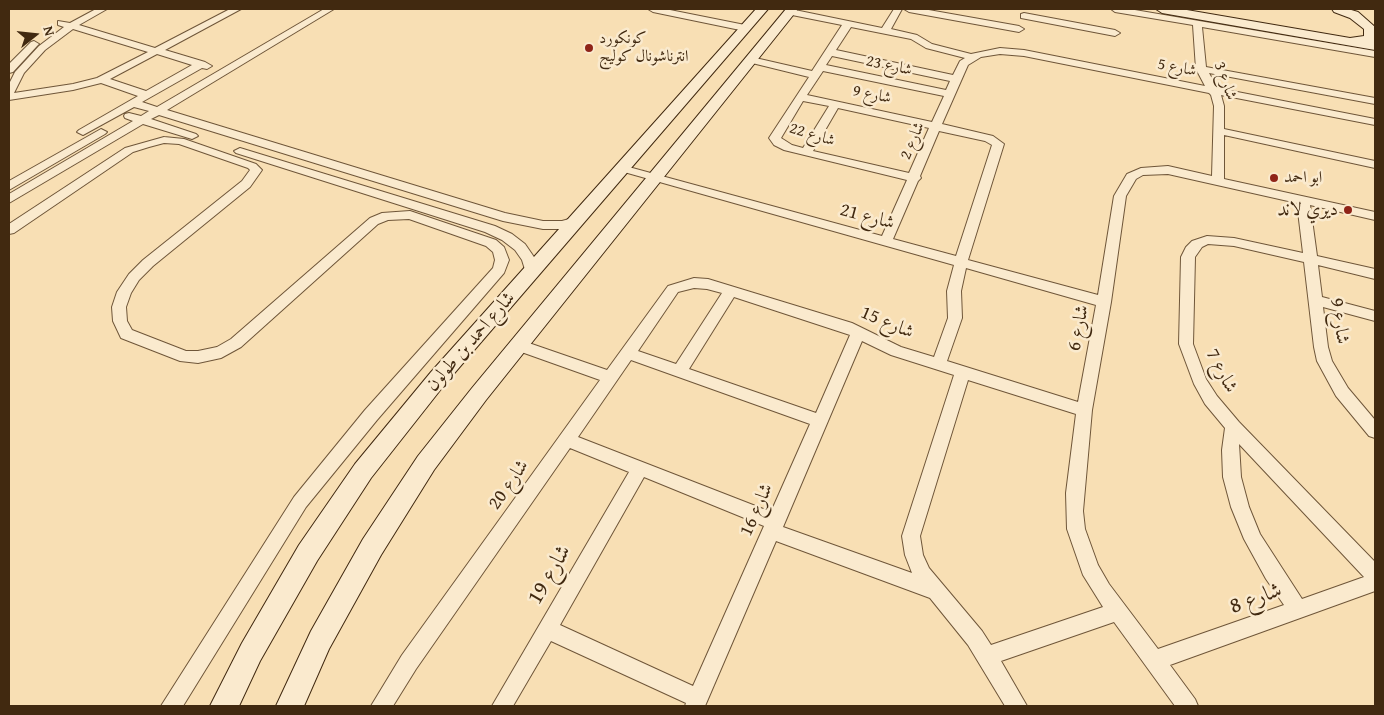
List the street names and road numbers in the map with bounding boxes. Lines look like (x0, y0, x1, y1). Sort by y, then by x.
street label: شارع 23 (864, 52, 914, 80)
street label: شارع 5 (1156, 55, 1198, 81)
street label: شارع 3 (1209, 59, 1241, 103)
street label: شارع 9 (851, 82, 893, 108)
street label: شارع 22 (787, 119, 837, 151)
street label: شارع 2 (897, 119, 929, 163)
street label: شارع 21 (837, 199, 897, 235)
street label: شارع احمد بن طولون (421, 287, 521, 397)
street label: شارع 9 (1324, 296, 1354, 346)
street label: شارع 15 (857, 302, 917, 344)
street label: شارع 6 (1063, 303, 1095, 353)
street label: شارع 7 (1200, 345, 1242, 397)
street label: شارع 20 (484, 456, 534, 514)
street label: شارع 16 (735, 480, 779, 540)
street label: شارع 19 (523, 541, 577, 609)
street label: شارع 8 (1226, 577, 1286, 621)

